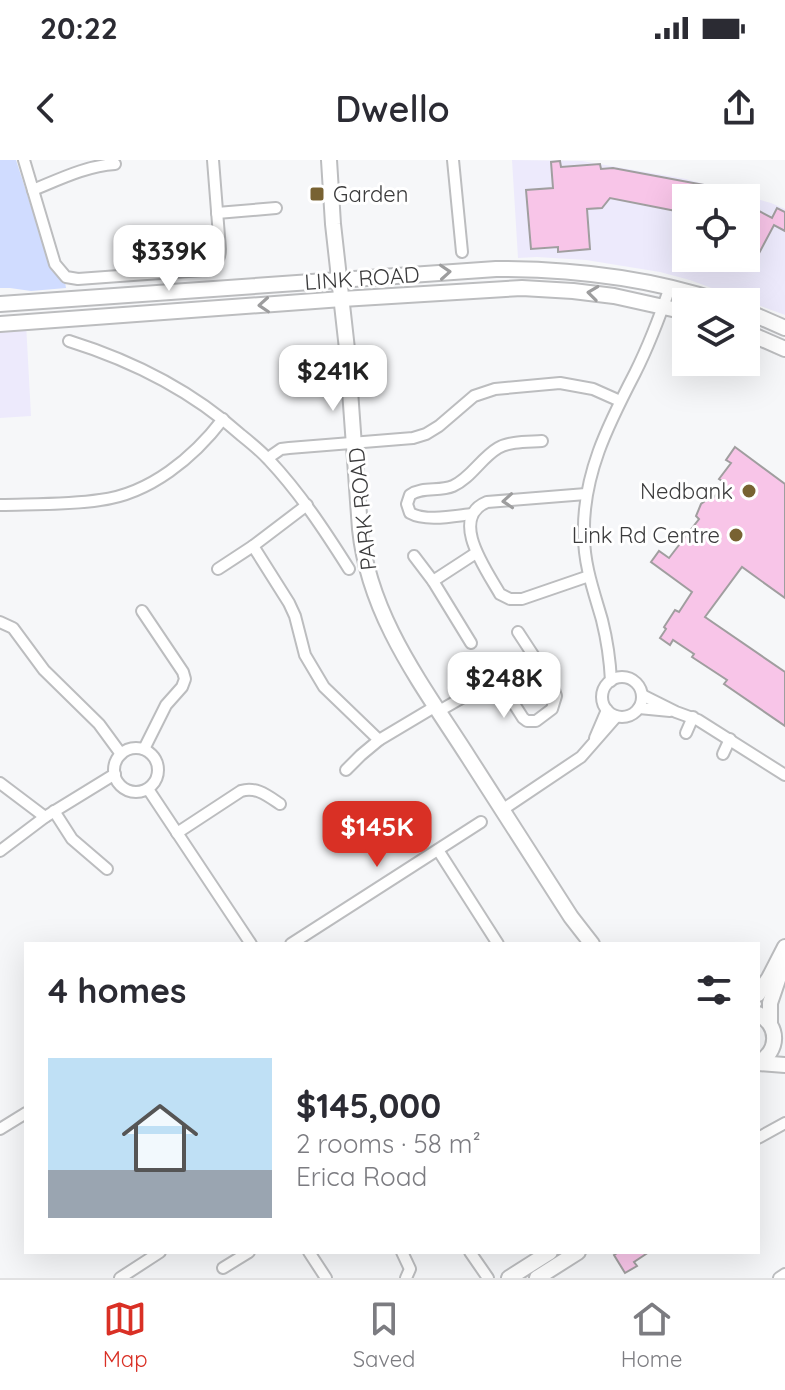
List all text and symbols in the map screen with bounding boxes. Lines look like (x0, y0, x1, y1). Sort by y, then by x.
text: 20:22 (40, 9, 118, 47)
icon: back (24, 86, 68, 130)
text: Dwello (335, 86, 450, 131)
icon: share (717, 86, 761, 130)
place label: Garden (333, 180, 408, 208)
map controls (672, 184, 760, 376)
button: locate (672, 184, 760, 272)
marker: Garden (308, 185, 326, 203)
pin: $339K (113, 225, 225, 293)
text: $339K (131, 234, 207, 267)
street label: LINK ROAD (303, 260, 421, 296)
one-way arrow (439, 264, 452, 281)
one-way arrow (586, 285, 600, 302)
button: layers (672, 288, 760, 376)
one-way arrow (257, 296, 270, 313)
pin: $241K (277, 345, 389, 413)
text: $241K (297, 354, 369, 387)
street label: PARK ROAD (342, 446, 382, 572)
place label: Nedbank (640, 477, 733, 505)
marker: Nedbank (740, 482, 758, 500)
one-way arrow (501, 492, 514, 509)
place label: Link Rd Centre (572, 521, 720, 549)
marker: Link Rd Centre (727, 526, 745, 544)
pin: $248K (448, 652, 560, 720)
text: $248K (466, 661, 542, 694)
pin: $145K (321, 801, 433, 869)
text: $145K (341, 810, 413, 843)
icon: filters (692, 968, 736, 1012)
text: 4 homes (48, 969, 186, 1012)
text: $145,000 (296, 1084, 441, 1127)
icon: home (112, 1090, 208, 1186)
text: 2 rooms · 58 m² (296, 1127, 481, 1160)
text: Erica Road (296, 1160, 427, 1193)
tab: Map (103, 1297, 147, 1373)
tab: Saved (353, 1297, 415, 1373)
tab: Home (621, 1297, 682, 1373)

